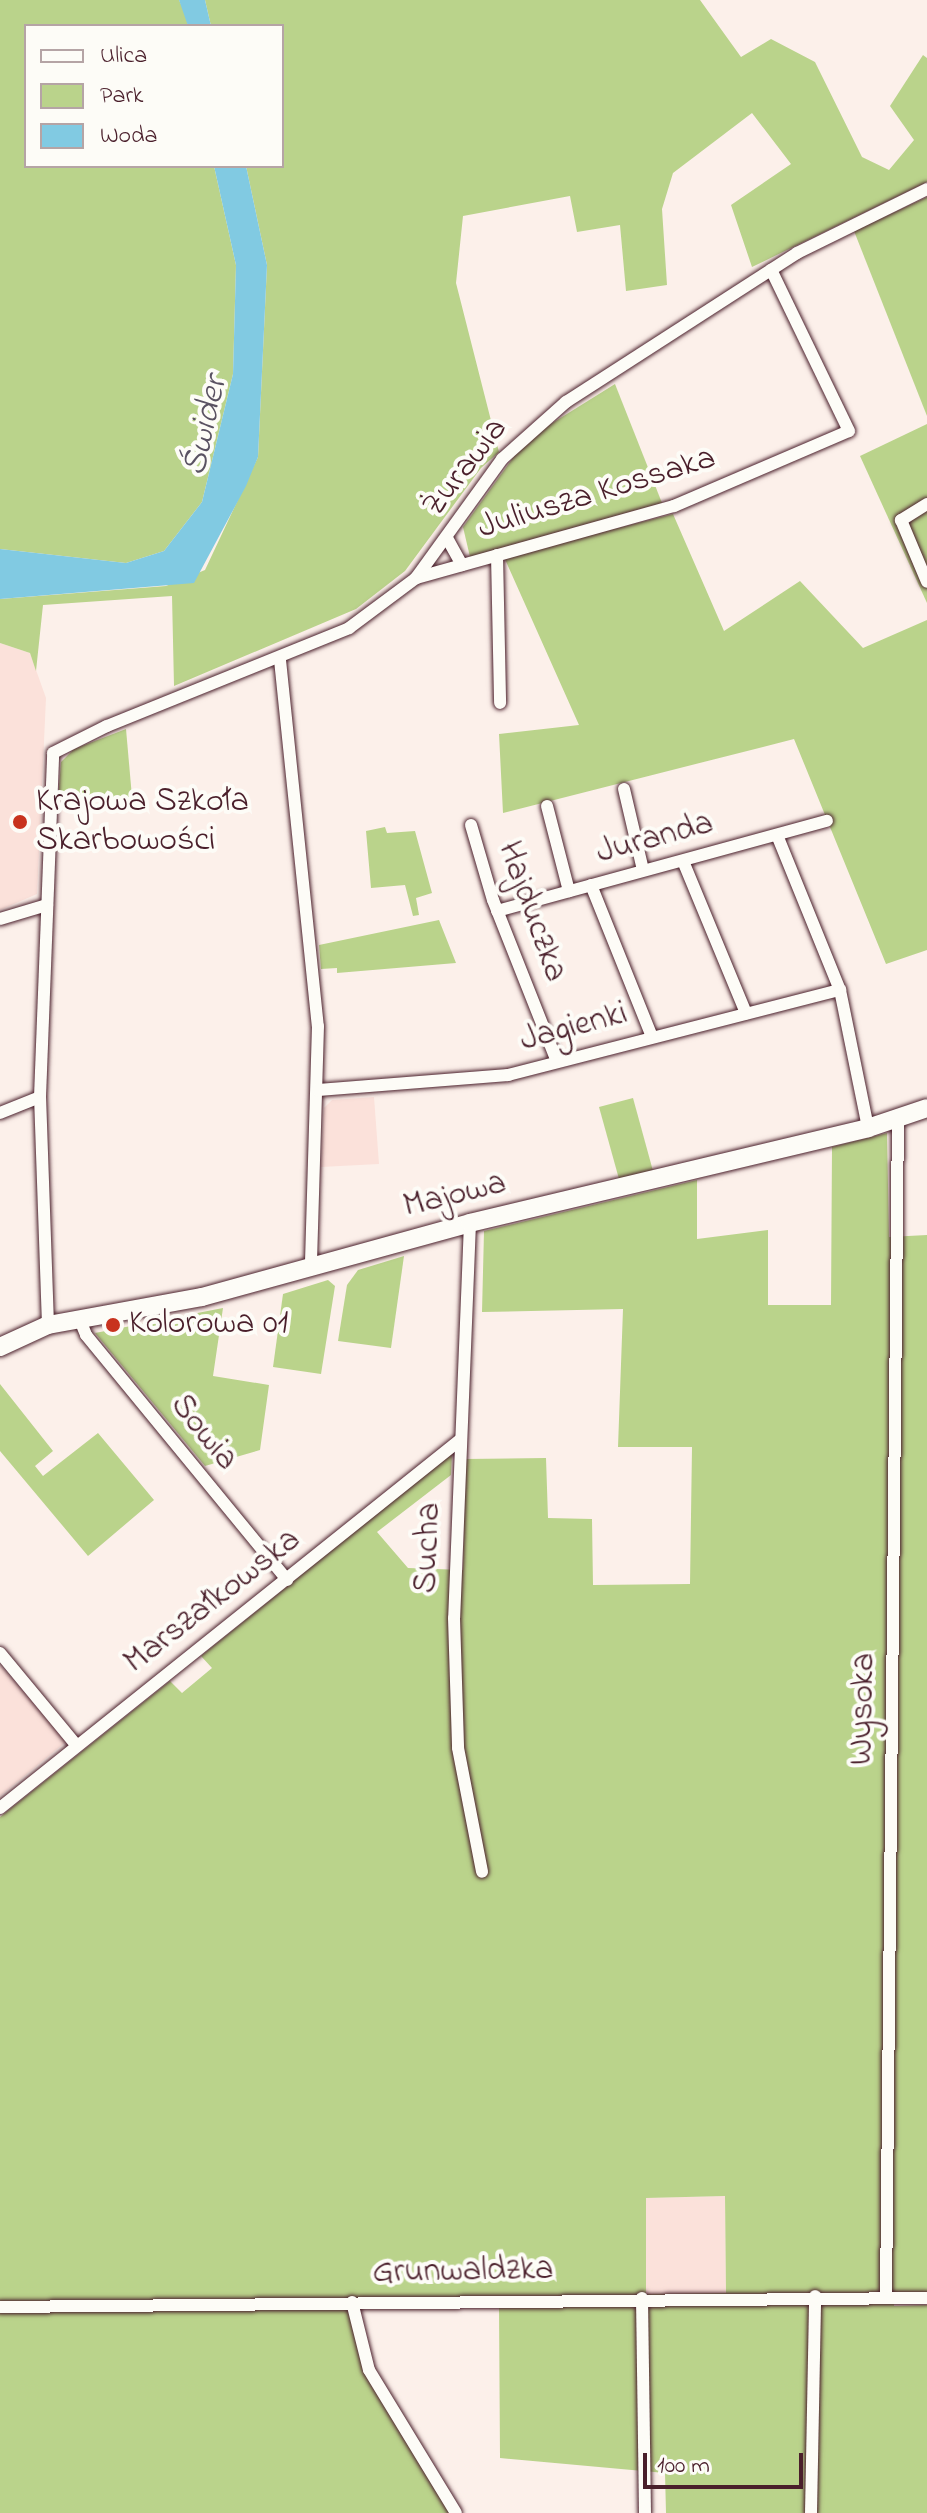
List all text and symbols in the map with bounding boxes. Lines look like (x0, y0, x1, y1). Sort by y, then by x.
legend (24, 24, 284, 168)
text: Ulica (100, 39, 147, 74)
text: Park (100, 79, 143, 114)
text: Woda (100, 119, 158, 154)
water label: Świder (174, 372, 238, 480)
street label: Żurawia (415, 410, 517, 526)
street label: Juliusza Kossaka (473, 439, 721, 549)
place label: Krajowa Szkoła Skarbowości (36, 782, 249, 862)
street label: Juranda (592, 804, 718, 874)
marker: Krajowa Szkoła Skarbowości (11, 813, 29, 831)
street label: Hajduczka (487, 836, 575, 988)
street label: Jagienki (516, 994, 632, 1062)
street label: Majowa (400, 1164, 510, 1228)
place label: Kolorowa 01 (129, 1305, 288, 1345)
marker: Kolorowa 01 (104, 1316, 122, 1334)
street label: Sowia (160, 1387, 246, 1479)
street label: Sucha (407, 1502, 451, 1594)
street label: Marszałkowska (117, 1520, 309, 1684)
street label: Wysoka (843, 1652, 885, 1766)
street label: Grunwaldzka (372, 2250, 554, 2294)
scale bar (647, 2437, 807, 2487)
text: 100 m (657, 2449, 710, 2484)

